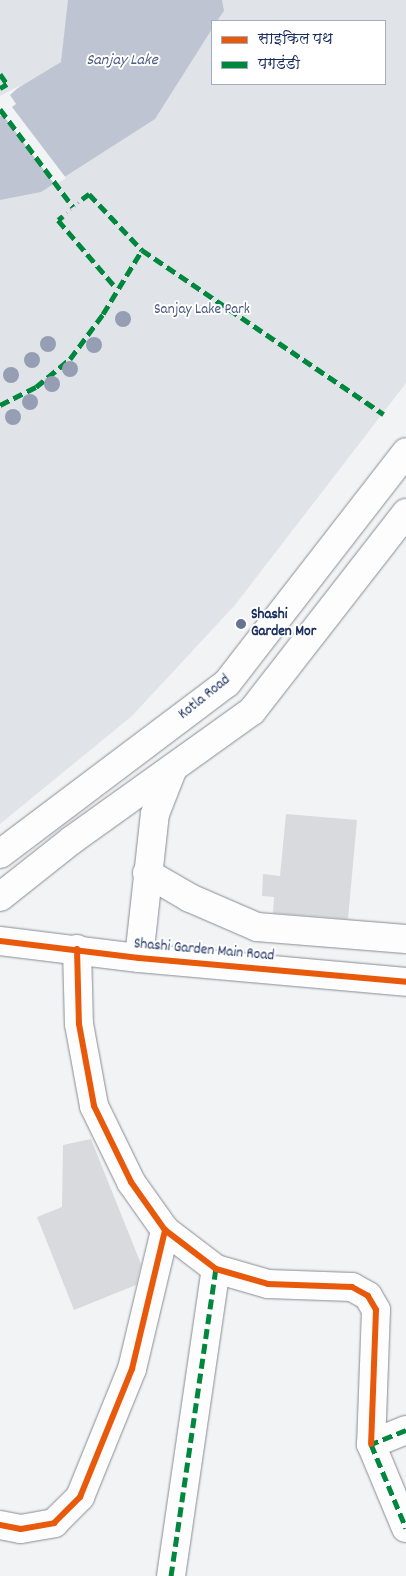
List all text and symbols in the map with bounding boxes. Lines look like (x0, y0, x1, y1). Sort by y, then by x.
legend (211, 20, 386, 85)
text: साइकिल पथ (258, 29, 333, 51)
water label: Sanjay Lake (86, 51, 158, 71)
text: पगडंडी (258, 54, 300, 76)
park label: Sanjay Lake Park (154, 302, 250, 320)
place label: Shashi Garden Mor (251, 606, 316, 641)
marker: Shashi Garden Mor (235, 618, 247, 630)
street label: Kotla Road (176, 672, 234, 724)
street label: Shashi Garden Main Road (133, 936, 275, 966)

